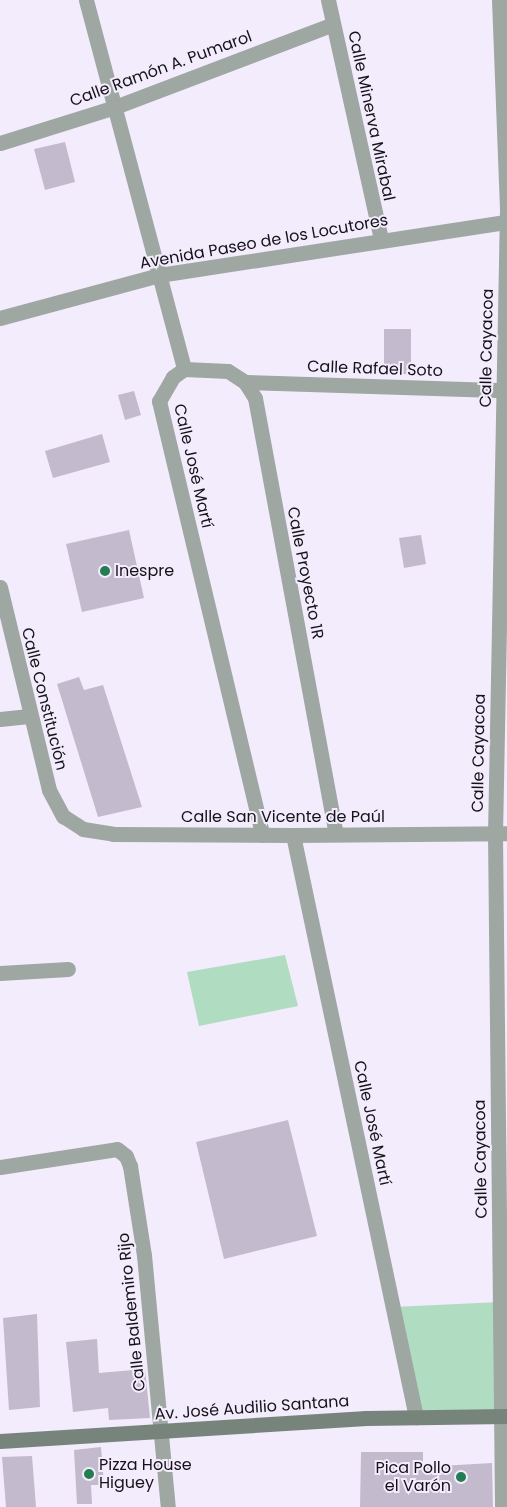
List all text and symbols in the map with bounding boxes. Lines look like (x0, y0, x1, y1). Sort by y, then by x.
street label: Calle Ramón A. Pumarol (67, 27, 255, 111)
street label: Calle Minerva Mirabal (344, 29, 398, 203)
street label: Avenida Paseo de los Locutores (138, 211, 390, 273)
street label: Calle Cayacoa (476, 288, 498, 408)
street label: Calle Rafael Soto (307, 357, 443, 381)
street label: Calle José Martí (169, 402, 217, 530)
street label: Calle Proyecto 1R (283, 505, 327, 641)
place label: Inespre (115, 561, 174, 581)
marker: Inespre (99, 565, 111, 577)
street label: Calle Constitución (17, 626, 71, 772)
street label: Calle Cayacoa (468, 693, 490, 813)
street label: Calle San Vicente de Paúl (181, 807, 385, 827)
street label: Calle José Martí (349, 1059, 395, 1187)
street label: Calle Cayacoa (470, 1099, 492, 1219)
street label: Calle Baldemiro Rijo (114, 1232, 150, 1392)
street label: Av. José Audilio Santana (154, 1392, 350, 1424)
place label: Pizza House Higuey (99, 1455, 192, 1493)
place label: Pica Pollo el Varón (375, 1458, 451, 1496)
marker: Pizza House Higuey (83, 1468, 95, 1480)
marker: Pica Pollo el Varón (455, 1471, 467, 1483)

